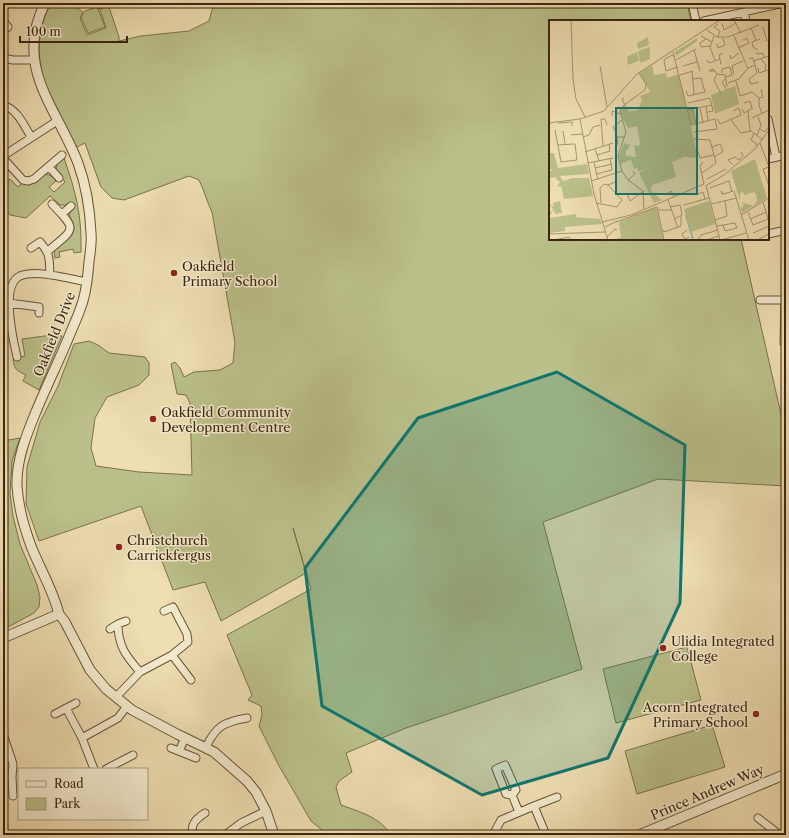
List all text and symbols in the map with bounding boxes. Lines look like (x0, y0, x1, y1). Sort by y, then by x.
scale bar (20, 18, 127, 44)
inset map (549, 20, 769, 240)
text: 100 m (26, 24, 61, 39)
place label: Oakfield Primary School (182, 258, 277, 289)
marker: Oakfield Primary School (169, 268, 179, 278)
street label: Oakfield Drive (30, 289, 78, 379)
place label: Oakfield Community Development Centre (161, 404, 292, 435)
marker: Oakfield Community Development Centre (148, 414, 158, 424)
place label: Christchurch Carrickfergus (127, 532, 211, 563)
marker: Christchurch Carrickfergus (114, 542, 124, 552)
place label: Ulidia Integrated College (671, 633, 775, 664)
marker: Ulidia Integrated College (658, 643, 668, 653)
place label: Acorn Integrated Primary School (642, 699, 748, 730)
marker: Acorn Integrated Primary School (751, 709, 761, 719)
street label: Prince Andrew Way (648, 761, 767, 823)
legend (18, 768, 148, 820)
text: Road (54, 776, 84, 791)
text: Park (54, 796, 81, 811)

